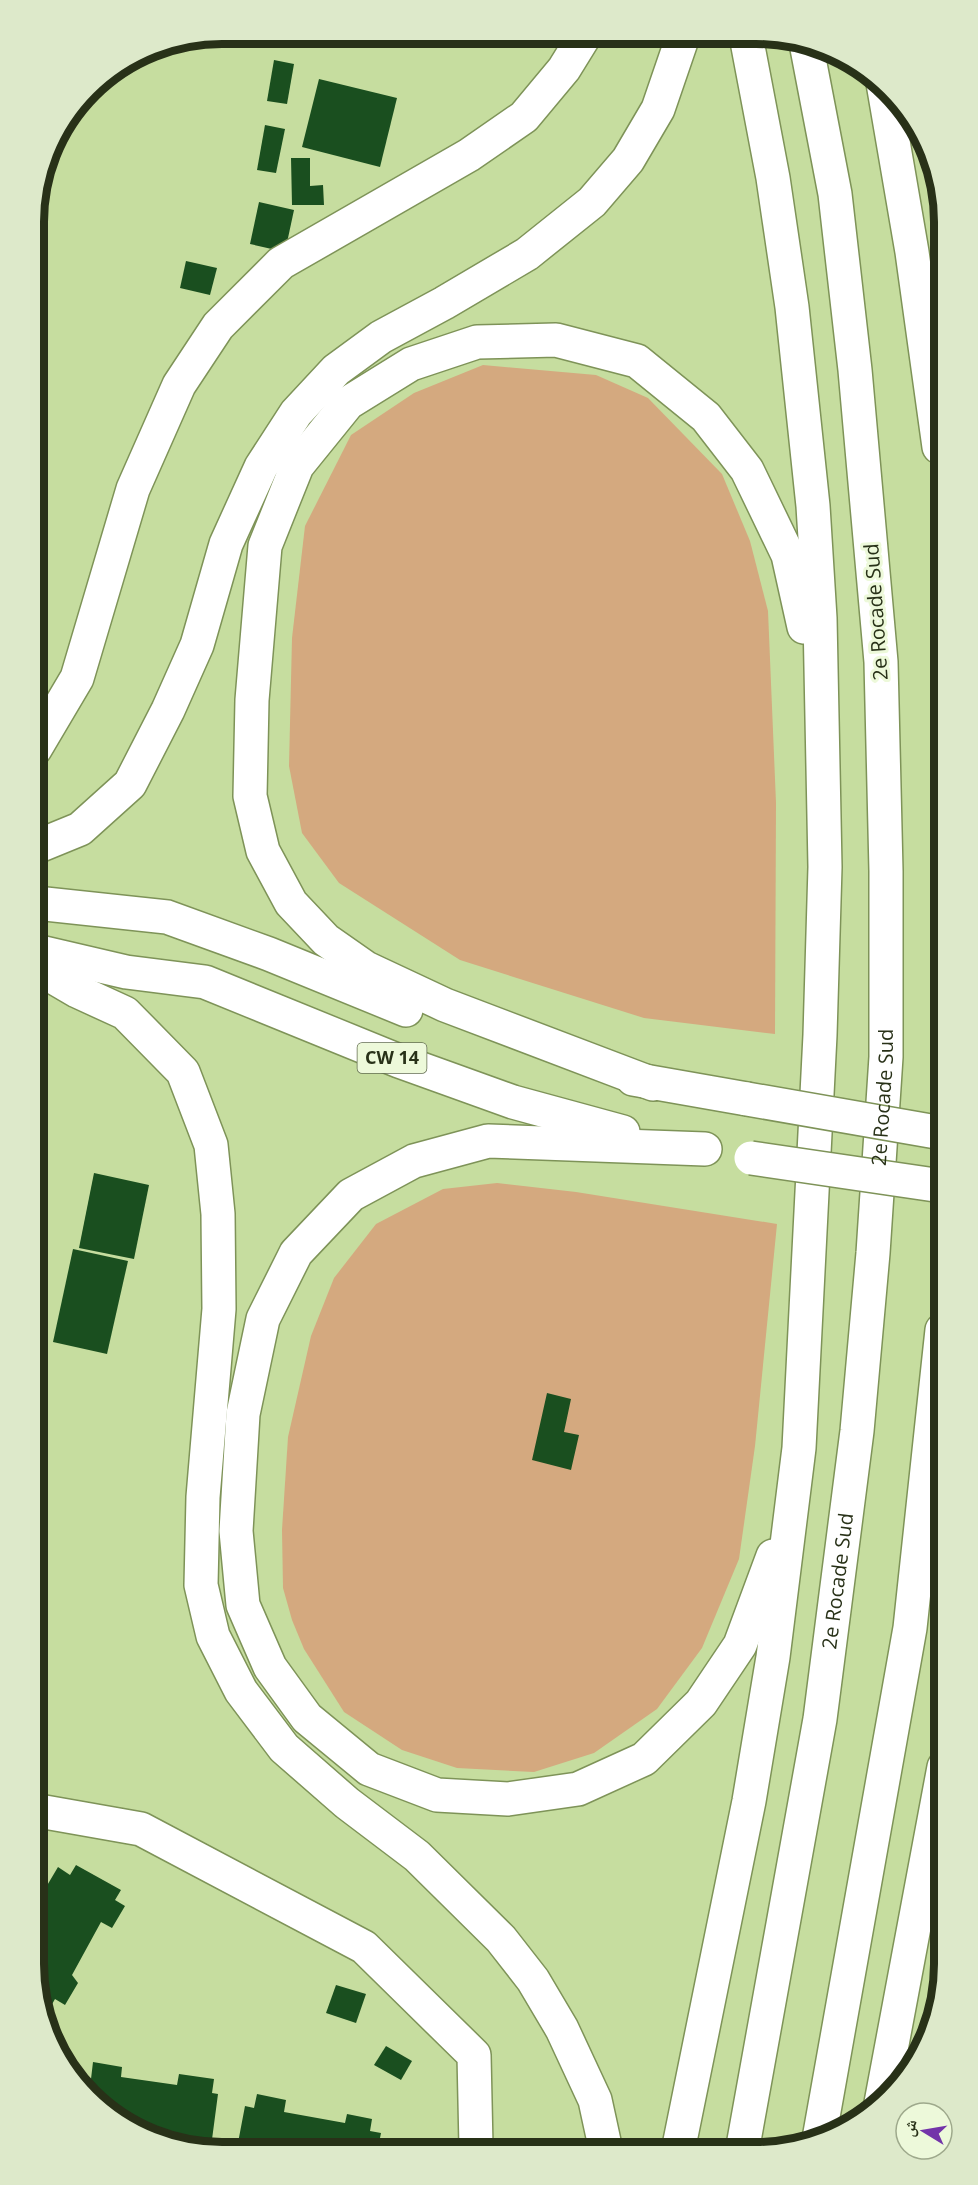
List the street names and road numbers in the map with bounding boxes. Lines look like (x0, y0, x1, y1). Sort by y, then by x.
street label: 2e Rocade Sud (857, 543, 894, 681)
street label: 2e Rocade Sud (865, 1029, 899, 1167)
road number: CW 14 (358, 1043, 426, 1073)
street label: 2e Rocade Sud (815, 1511, 859, 1651)

